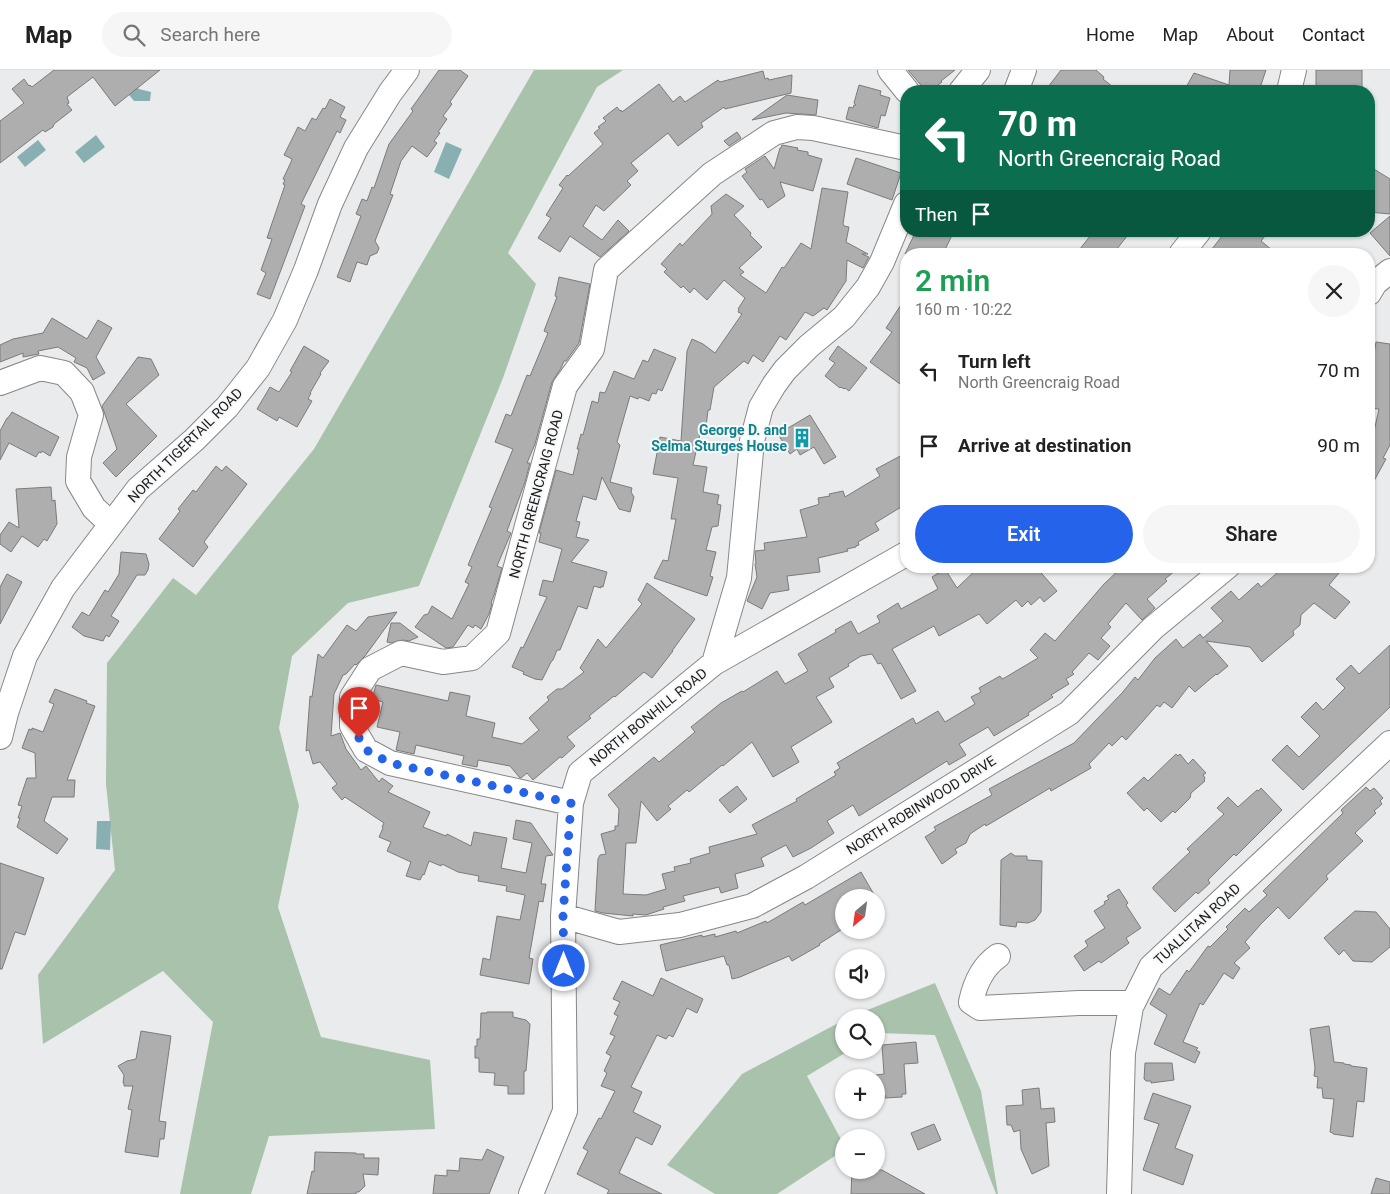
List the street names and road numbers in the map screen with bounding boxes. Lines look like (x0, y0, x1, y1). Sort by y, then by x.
street label: NORTH TIGERTAIL ROAD (124, 384, 246, 506)
street label: NORTH GREENCRAIG ROAD (506, 408, 566, 580)
street label: NORTH BONHILL ROAD (586, 665, 710, 769)
street label: NORTH ROBINWOOD DRIVE (843, 752, 999, 858)
street label: TUALLITAN ROAD (1151, 880, 1243, 968)

